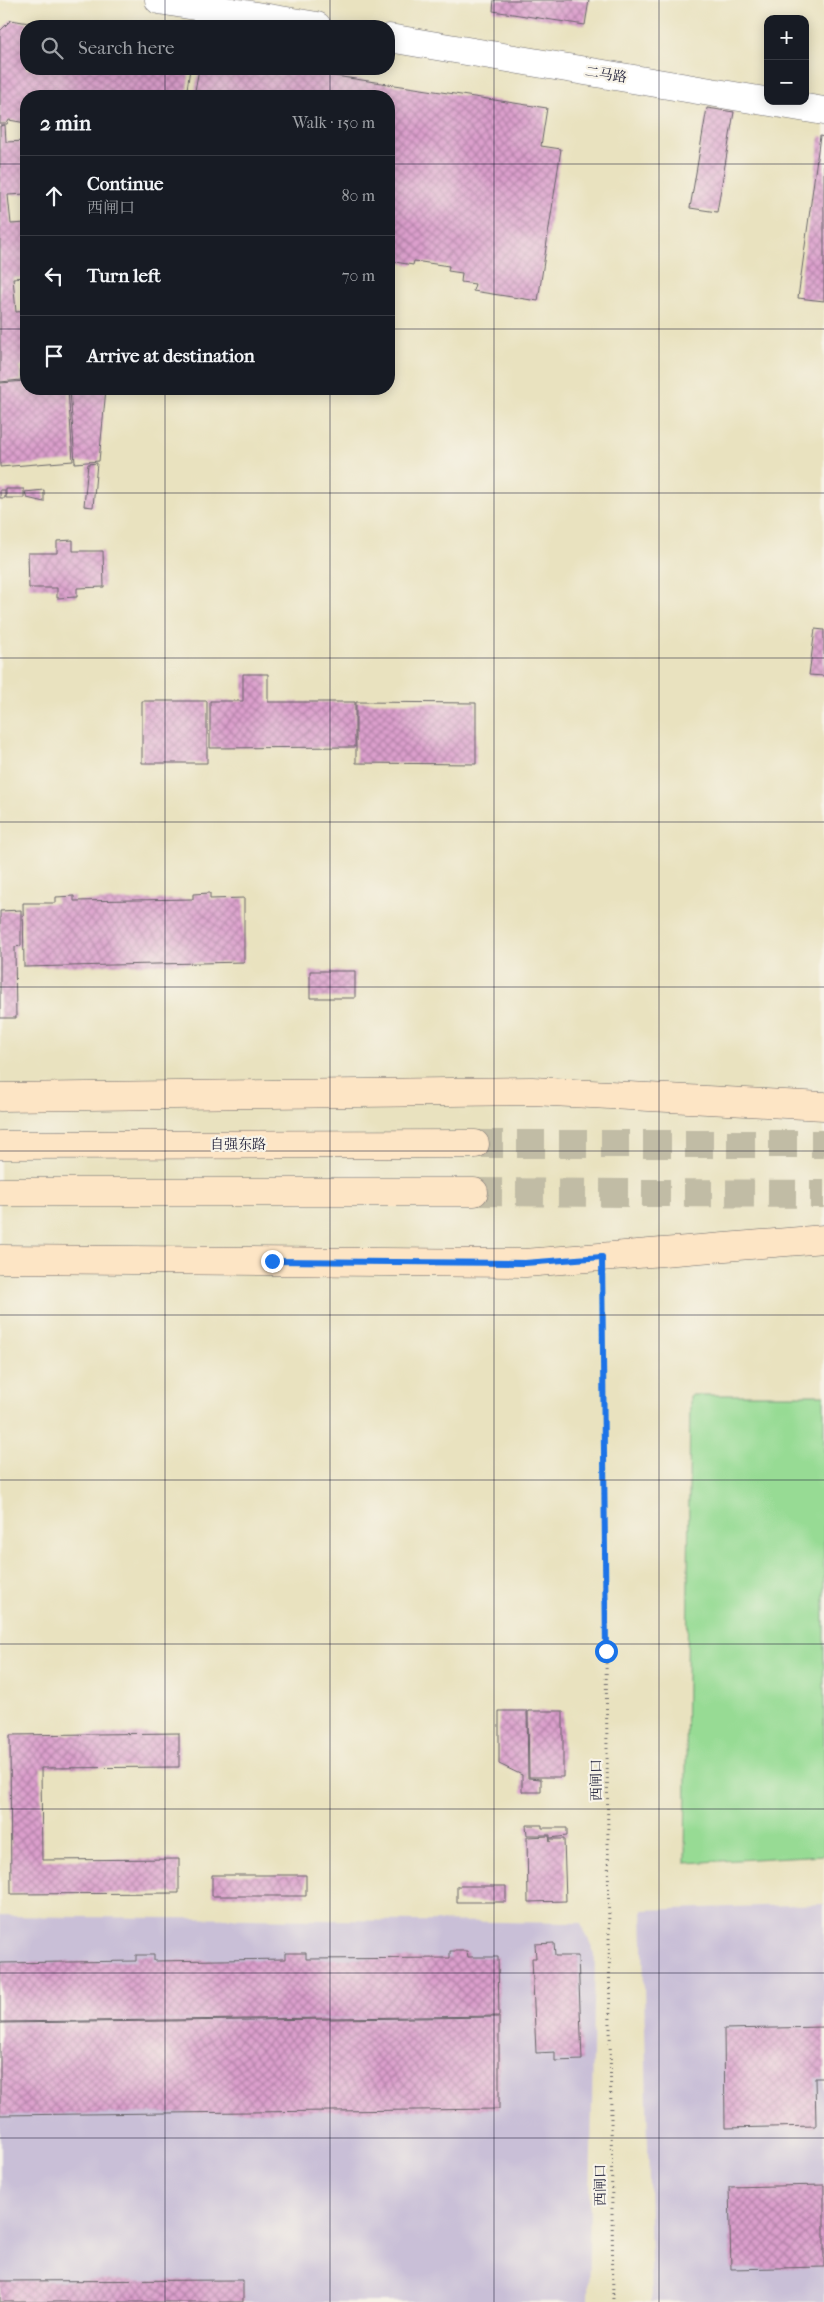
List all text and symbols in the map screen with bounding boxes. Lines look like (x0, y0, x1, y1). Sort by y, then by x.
map controls (764, 15, 809, 105)
button: + (764, 15, 809, 60)
search box (20, 20, 395, 75)
icon: search (38, 34, 66, 62)
text: Search here (78, 37, 174, 59)
button: − (764, 60, 809, 105)
street label: 二马路 (584, 63, 628, 86)
text: 2 min (40, 111, 91, 135)
text: Walk · 150 m (292, 113, 375, 132)
text: Continue (87, 173, 163, 195)
icon: ahead (40, 182, 68, 210)
text: 80 m (341, 186, 375, 205)
text: 西闸口 (87, 198, 135, 217)
icon: left (40, 262, 68, 290)
text: Turn left (87, 265, 161, 287)
text: 70 m (342, 266, 375, 285)
icon: arrive (40, 342, 68, 370)
text: Arrive at destination (87, 345, 255, 367)
street label: 自强东路 (210, 1136, 266, 1153)
route end (261, 1250, 284, 1273)
route start (595, 1640, 618, 1663)
street label: 西闸口 (588, 1759, 605, 1801)
street label: 西闸口 (592, 2164, 609, 2206)

